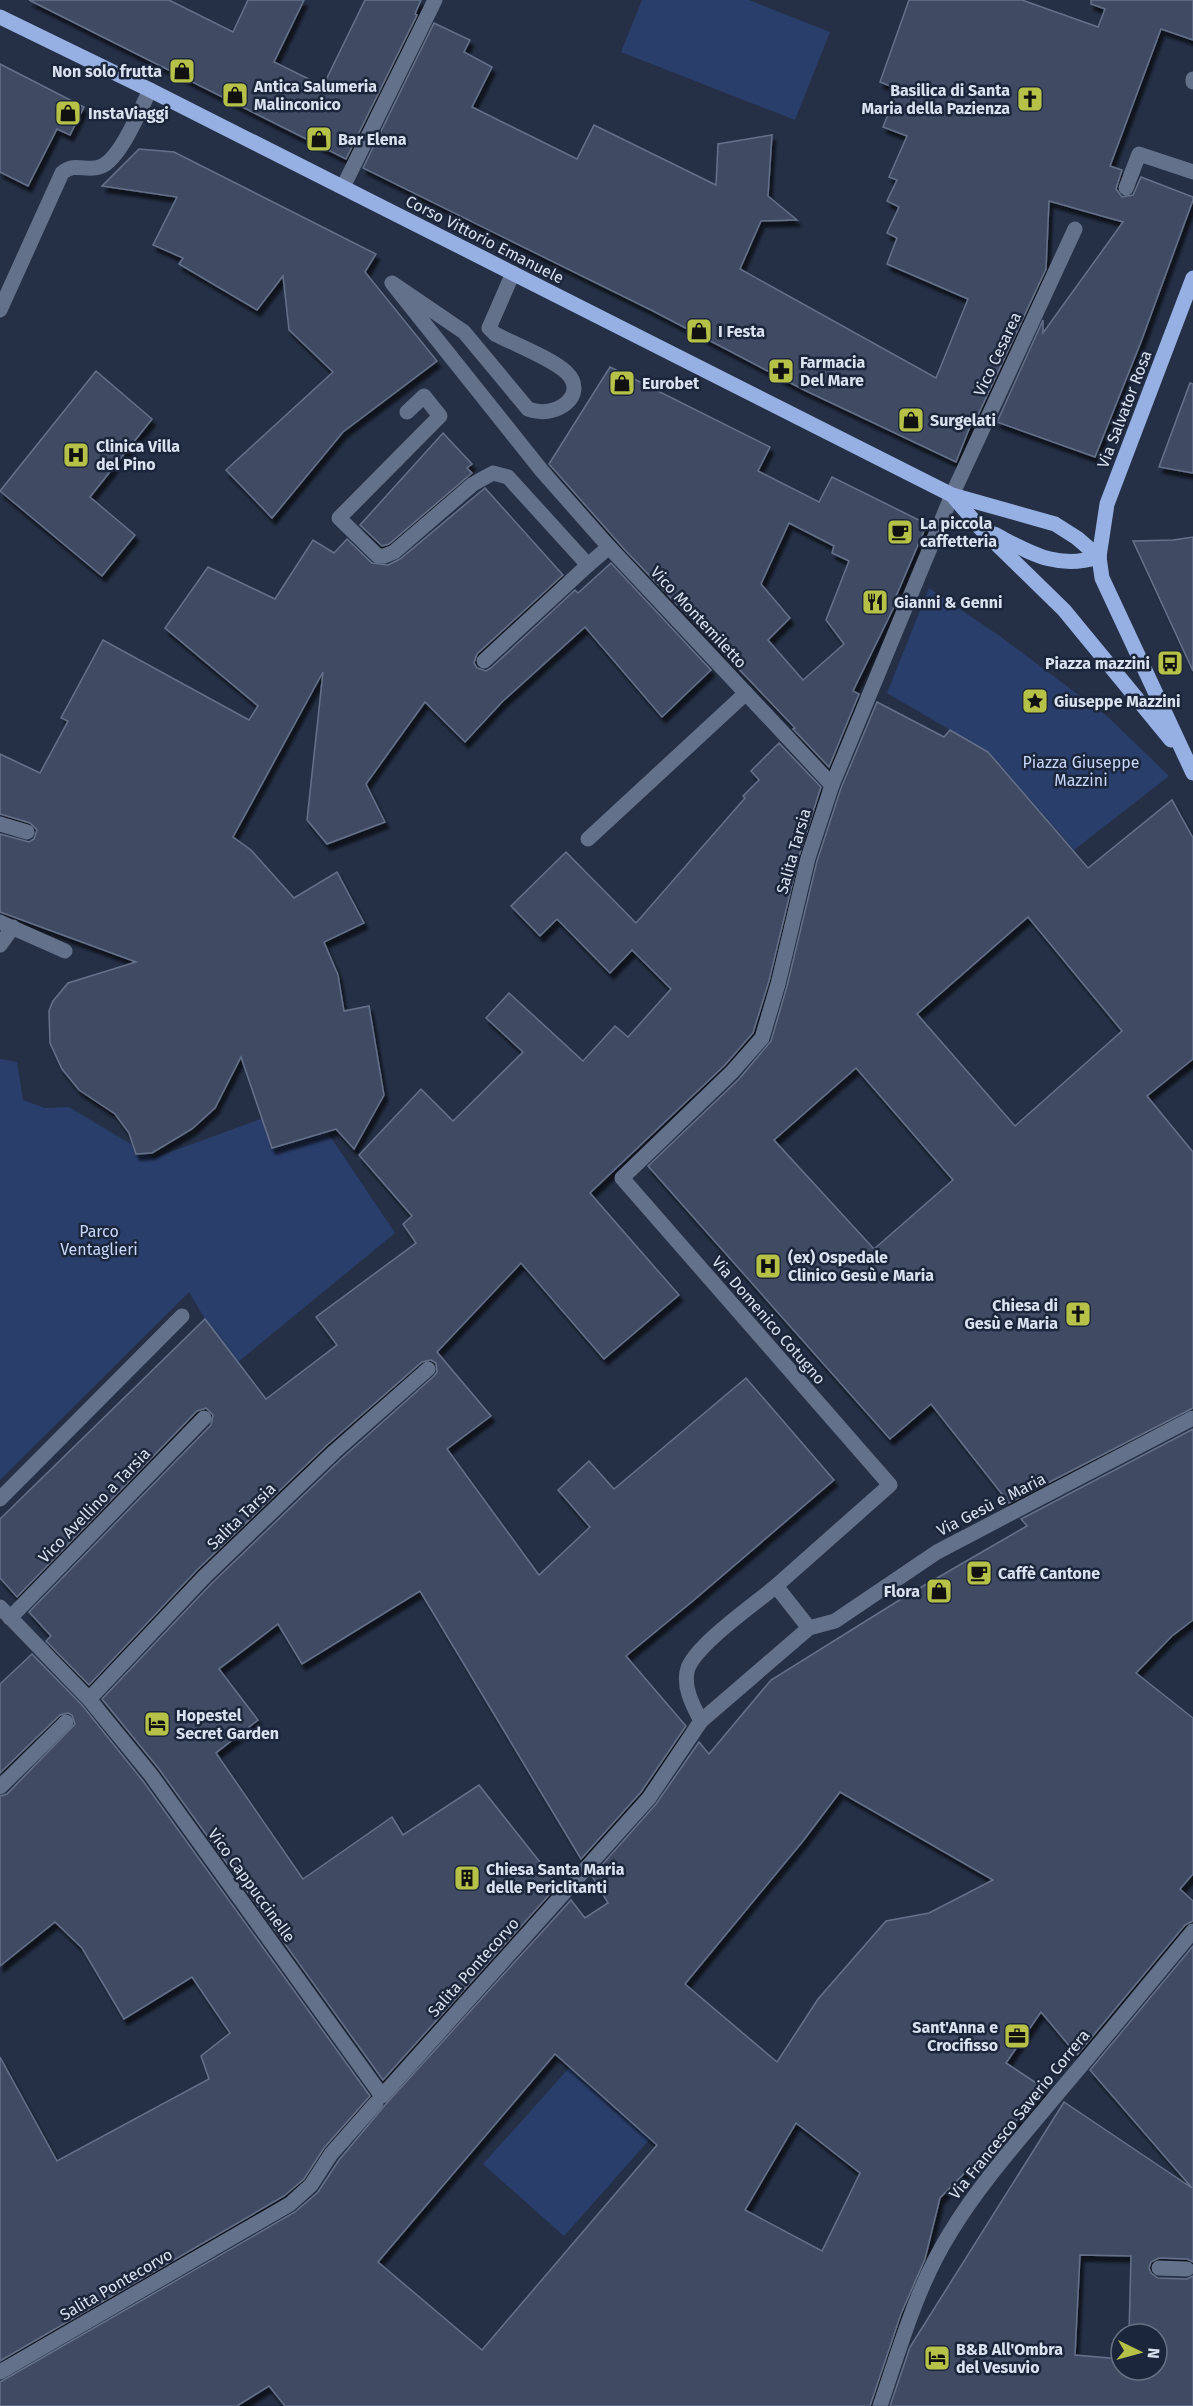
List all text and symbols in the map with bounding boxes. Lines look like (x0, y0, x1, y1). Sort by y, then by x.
shop icon: Non solo frutta (167, 56, 197, 86)
place label: Non solo frutta (52, 62, 162, 81)
place label: Antica Salumeria Malinconico (253, 77, 377, 114)
shop icon: Antica Salumeria Malinconico (220, 80, 250, 110)
place label: Basilica di Santa Maria della Pazienza (861, 81, 1010, 118)
church icon: Basilica di Santa Maria della Pazienza (1015, 84, 1045, 114)
shop icon: InstaViaggi (53, 98, 83, 128)
place label: InstaViaggi (88, 104, 169, 123)
shop icon: Bar Elena (304, 124, 334, 154)
place label: Bar Elena (338, 130, 407, 149)
street label: Corso Vittorio Emanuele (403, 191, 567, 288)
street label: Vico Cesarea (970, 309, 1025, 399)
shop icon: I Festa (684, 316, 714, 346)
place label: I Festa (718, 322, 765, 341)
street label: Via Salvator Rosa (1093, 348, 1156, 471)
place label: Farmacia Del Mare (800, 353, 865, 390)
pharmacy icon: Farmacia Del Mare (766, 356, 796, 386)
shop icon: Eurobet (607, 368, 637, 398)
place label: Eurobet (642, 374, 700, 393)
shop icon: Surgelati (896, 405, 926, 435)
place label: Surgelati (930, 411, 996, 430)
place label: Clinica Villa del Pino (96, 437, 180, 474)
hospital icon: Clinica Villa del Pino (61, 440, 91, 470)
place label: La piccola caffetteria (920, 514, 997, 551)
cafe icon: La piccola caffetteria (885, 517, 915, 547)
street label: Vico Montemiletto (647, 563, 751, 672)
restaurant icon: Gianni & Genni (860, 587, 890, 617)
place label: Gianni & Genni (894, 593, 1002, 612)
bus stop icon: Piazza mazzini (1155, 648, 1185, 678)
place label: Piazza mazzini (1045, 654, 1150, 673)
place icon: Giuseppe Mazzini (1020, 686, 1050, 716)
place label: Giuseppe Mazzini (1054, 692, 1181, 711)
park label: Piazza Giuseppe Mazzini (1022, 753, 1140, 790)
street label: Salita Tarsia (772, 806, 815, 896)
park label: Parco Ventaglieri (60, 1222, 138, 1259)
place label: (ex) Ospedale Clinico Gesù e Maria (788, 1248, 934, 1285)
hospital icon: (ex) Ospedale Clinico Gesù e Maria (753, 1251, 783, 1281)
street label: Via Domenico Cotugno (708, 1252, 829, 1388)
place label: Chiesa di Gesù e Maria (965, 1296, 1058, 1333)
church icon: Chiesa di Gesù e Maria (1063, 1299, 1093, 1329)
street label: Vico Avellino a Tarsia (35, 1444, 154, 1567)
street label: Via Gesù e Maria (934, 1469, 1049, 1540)
street label: Salita Tarsia (203, 1479, 280, 1554)
cafe icon: Caffè Cantone (964, 1558, 994, 1588)
place label: Caffè Cantone (998, 1564, 1100, 1583)
shop icon: Flora (924, 1576, 954, 1606)
place label: Flora (884, 1582, 920, 1601)
place label: Hopestel Secret Garden (176, 1706, 279, 1743)
hotel icon: Hopestel Secret Garden (142, 1709, 172, 1739)
street label: Vico Cappuccinelle (204, 1825, 299, 1946)
place label: Chiesa Santa Maria delle Periclitanti (486, 1860, 625, 1897)
building icon: Chiesa Santa Maria delle Periclitanti (452, 1863, 482, 1893)
street label: Salita Pontecorvo (424, 1914, 523, 2021)
place label: Sant'Anna e Crocifisso (912, 2018, 998, 2055)
office icon: Sant'Anna e Crocifisso (1002, 2021, 1032, 2051)
street label: Via Francesco Saverio Correra (945, 2026, 1094, 2203)
street label: Salita Pontecorvo (57, 2244, 176, 2324)
north arrow (1109, 2322, 1169, 2382)
place label: B&B All'Ombra del Vesuvio (956, 2340, 1063, 2377)
hotel icon: B&B All'Ombra del Vesuvio (922, 2343, 952, 2373)
text: N (1144, 2347, 1163, 2359)

